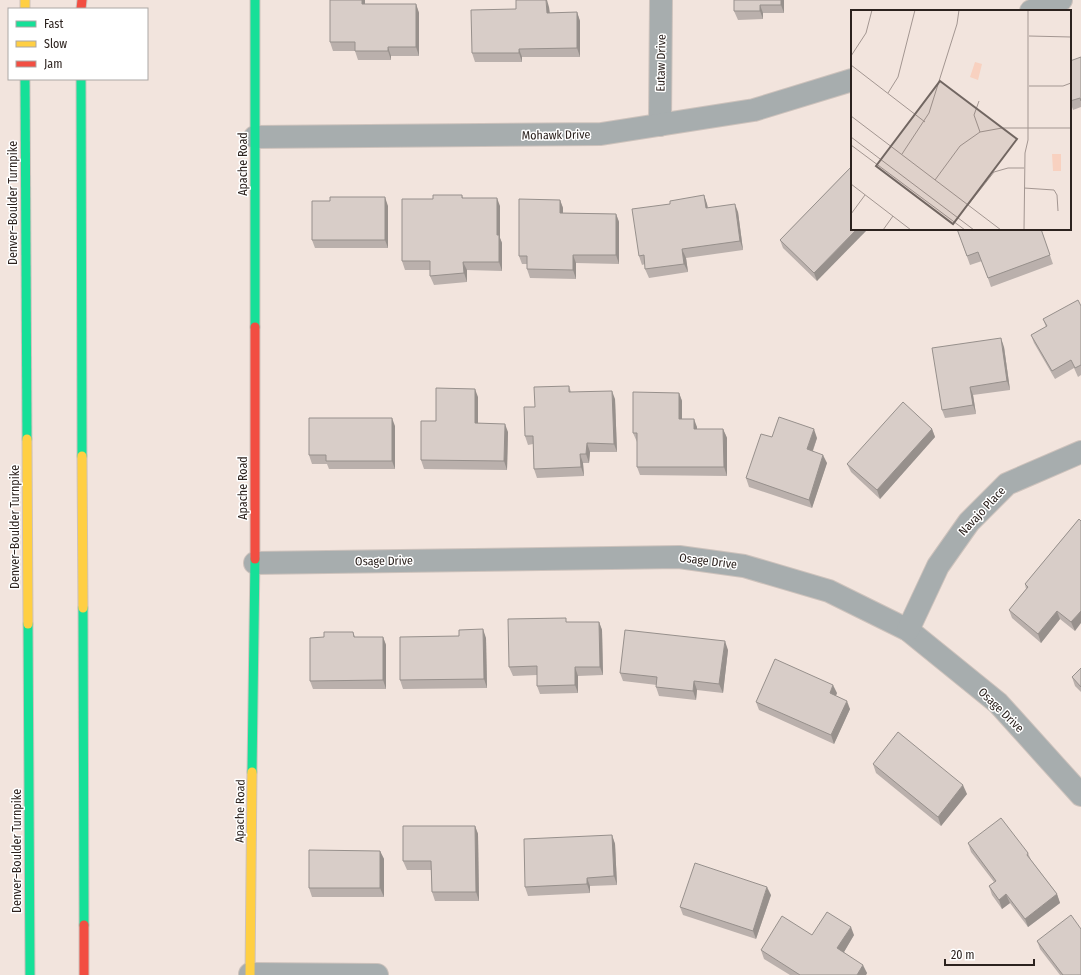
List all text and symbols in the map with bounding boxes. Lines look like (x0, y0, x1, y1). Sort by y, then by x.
legend (8, 8, 148, 80)
inset map (851, 10, 1071, 230)
text: Fast (44, 17, 63, 31)
street label: Eutaw Drive (653, 34, 669, 92)
text: Slow (44, 37, 67, 51)
text: Jam (44, 57, 62, 71)
street label: Mohawk Drive (522, 127, 591, 143)
street label: Apache Road (236, 132, 250, 196)
street label: Denver–Boulder Turnpike (6, 141, 20, 265)
street label: Apache Road (236, 456, 250, 520)
street label: Denver–Boulder Turnpike (8, 465, 22, 589)
street label: Navajo Place (956, 483, 1008, 538)
street label: Osage Drive (678, 551, 738, 571)
street label: Osage Drive (355, 553, 413, 569)
street label: Osage Drive (975, 685, 1027, 735)
street label: Apache Road (232, 779, 248, 843)
street label: Denver–Boulder Turnpike (10, 789, 24, 913)
scale bar (945, 941, 1034, 967)
text: 20 m (951, 948, 975, 962)

